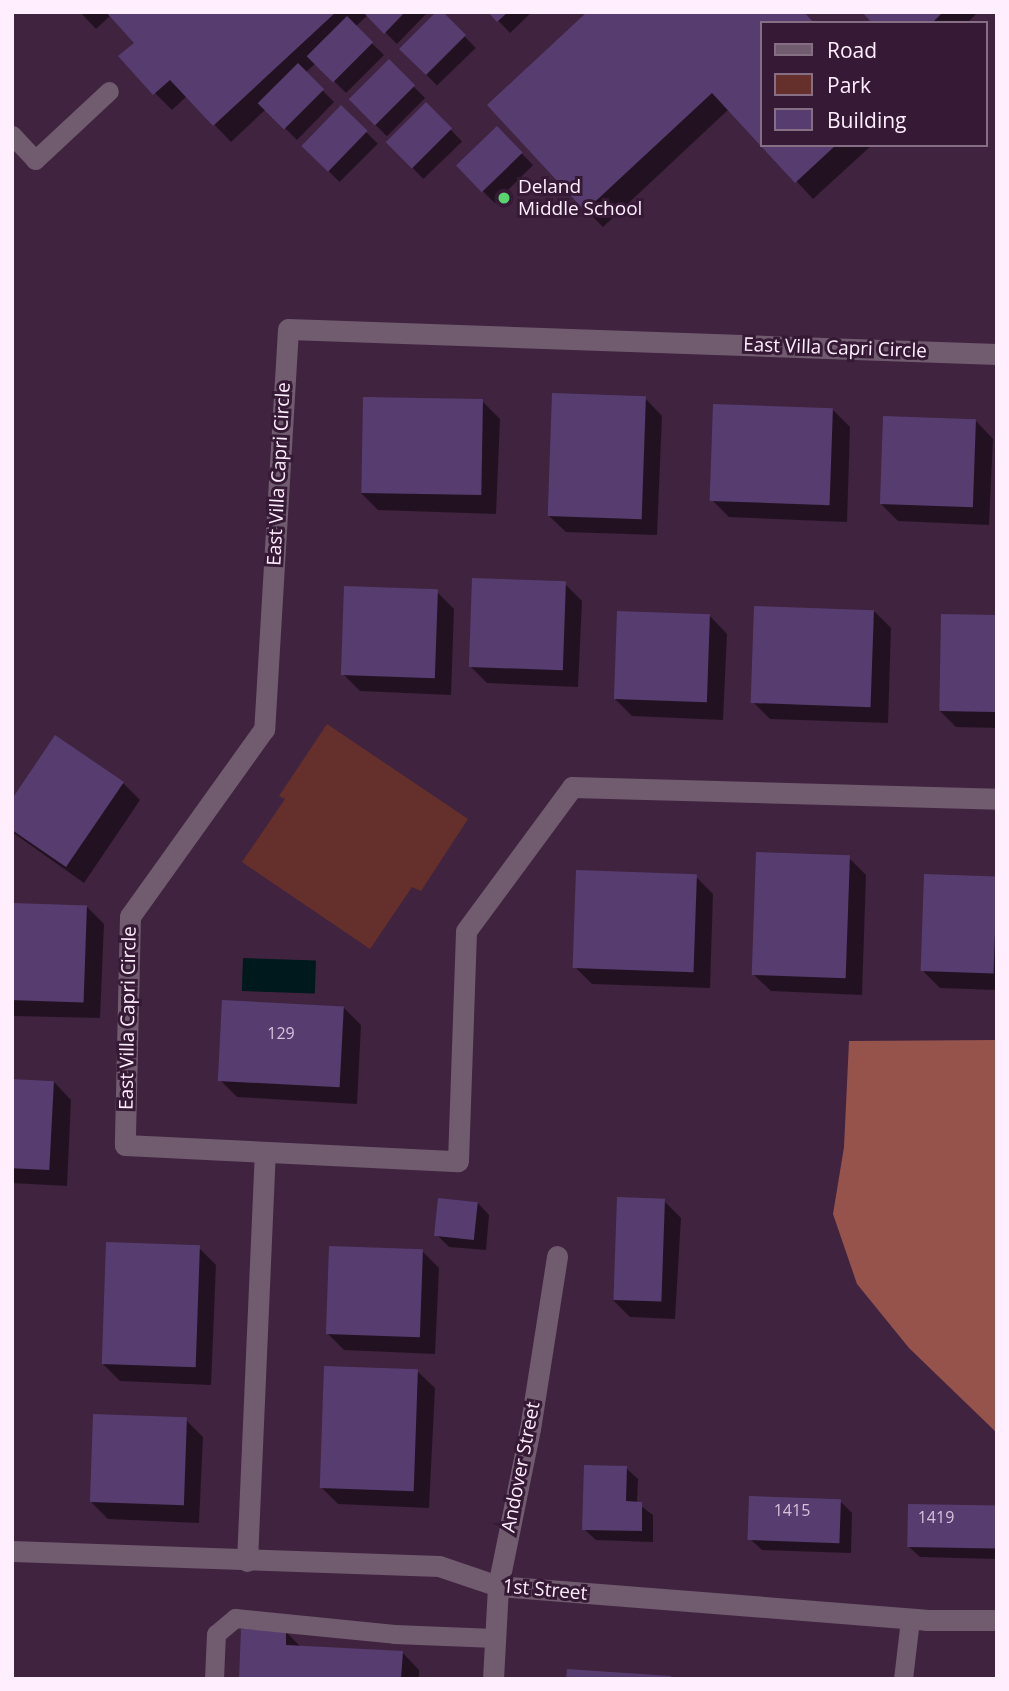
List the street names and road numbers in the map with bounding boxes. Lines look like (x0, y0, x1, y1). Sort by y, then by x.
street label: East Villa Capri Circle (743, 333, 927, 363)
street label: East Villa Capri Circle (263, 382, 295, 566)
street label: East Villa Capri Circle (115, 926, 141, 1110)
street label: Andover Street (497, 1400, 545, 1534)
street label: 1st Street (502, 1575, 588, 1605)

